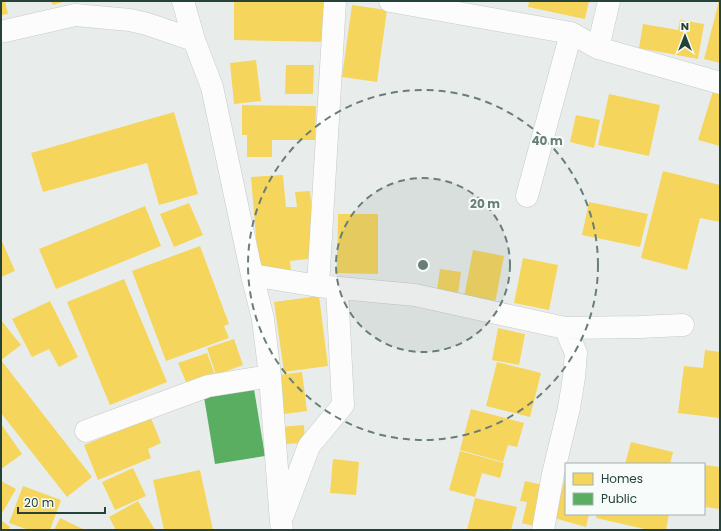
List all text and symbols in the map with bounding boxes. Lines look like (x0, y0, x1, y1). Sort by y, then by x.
north arrow (665, 16, 705, 56)
text: N (681, 18, 689, 34)
text: 40 m (531, 132, 563, 149)
text: 20 m (470, 195, 500, 212)
centre of rings (416, 258, 430, 272)
legend (565, 463, 705, 515)
text: Homes (601, 470, 643, 487)
scale bar (18, 489, 105, 515)
text: Public (601, 490, 637, 507)
text: 20 m (24, 494, 54, 511)

